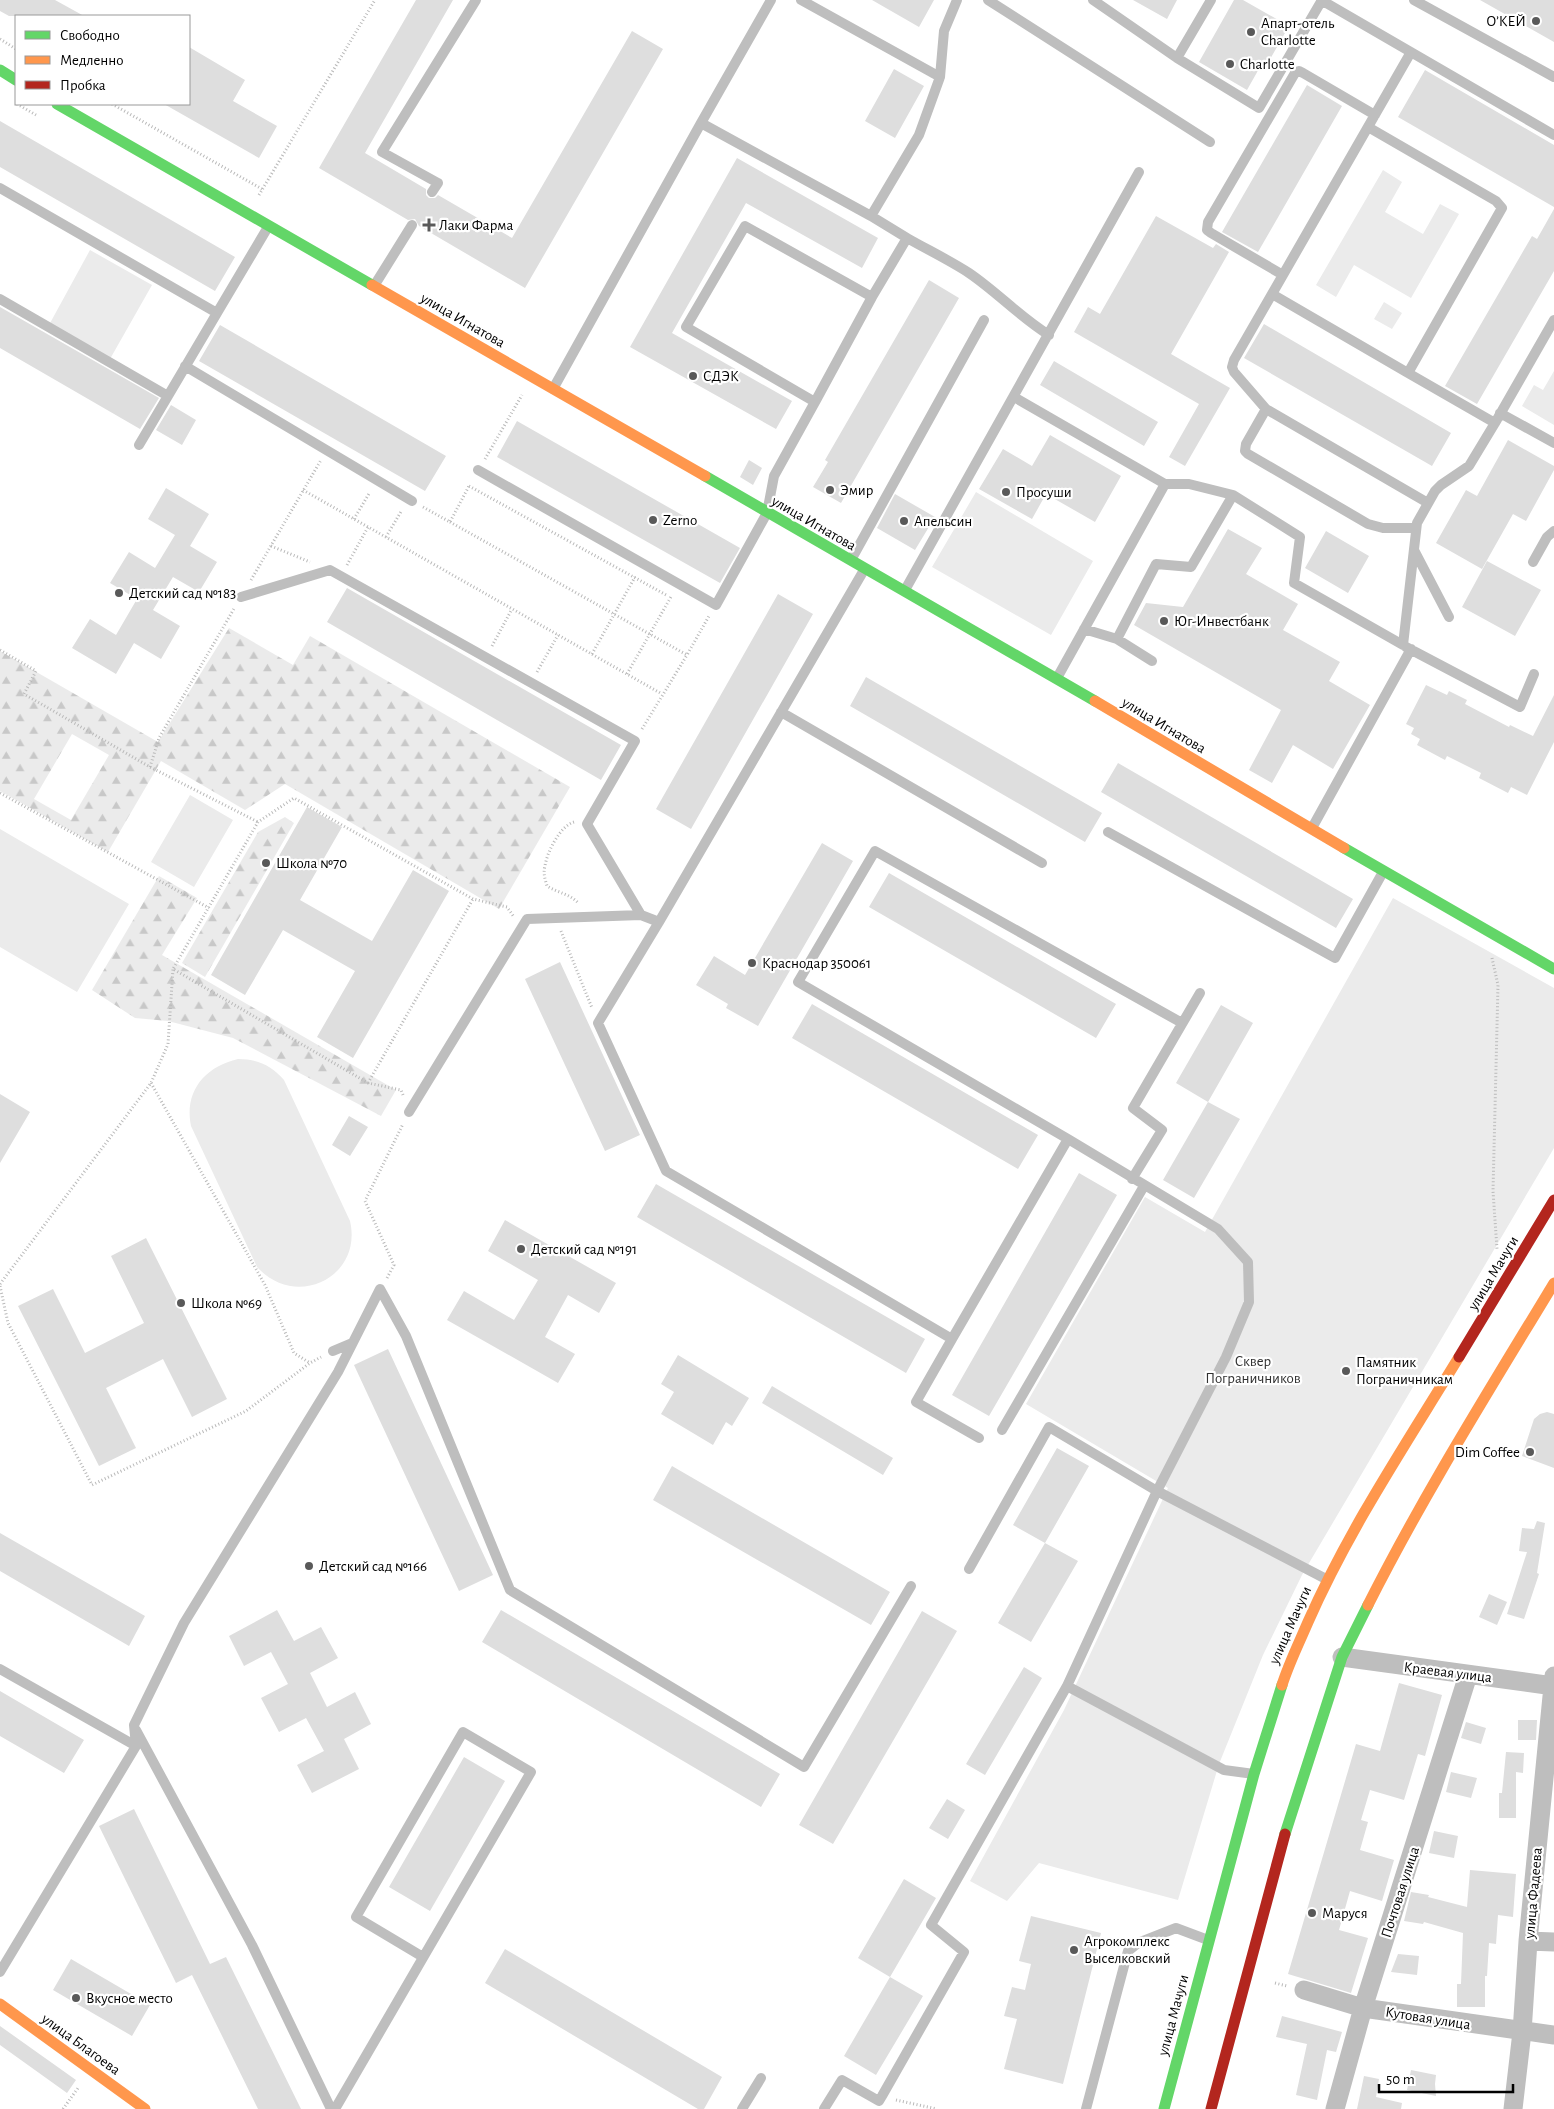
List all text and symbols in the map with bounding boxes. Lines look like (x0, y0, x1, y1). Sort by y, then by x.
place label: О’КЕЙ (1486, 14, 1526, 29)
legend (15, 15, 190, 105)
marker: О’КЕЙ (1530, 15, 1542, 27)
place label: Апарт-отель Charlotte (1261, 16, 1335, 48)
marker: Апарт-отель Charlotte (1245, 26, 1257, 38)
text: Свободно (60, 28, 120, 43)
text: Медленно (60, 53, 124, 68)
place label: Charlotte (1240, 57, 1295, 72)
marker: Charlotte (1224, 58, 1236, 70)
text: Пробка (60, 78, 106, 93)
place label: Лаки Фарма (439, 218, 513, 233)
marker: Лаки Фарма (423, 219, 435, 231)
street label: улица Игнатова (417, 290, 508, 351)
place label: СДЭК (703, 369, 739, 384)
marker: СДЭК (687, 370, 699, 382)
place label: Эмир (840, 483, 874, 498)
marker: Эмир (824, 484, 836, 496)
place label: Просуши (1016, 485, 1072, 500)
marker: Просуши (1000, 486, 1012, 498)
street label: улица Игнатова (768, 493, 859, 554)
place label: Zerno (663, 513, 697, 528)
marker: Zerno (647, 514, 659, 526)
place label: Апельсин (914, 514, 972, 529)
marker: Апельсин (898, 515, 910, 527)
place label: Детский сад №183 (129, 586, 236, 601)
marker: Детский сад №183 (113, 587, 125, 599)
place label: Юг-Инвестбанк (1174, 614, 1269, 629)
marker: Юг-Инвестбанк (1158, 615, 1170, 627)
street label: улица Игнатова (1118, 694, 1208, 756)
place label: Школа №70 (276, 856, 347, 871)
marker: Школа №70 (260, 857, 272, 869)
place label: Краснодар 350061 (762, 956, 871, 971)
marker: Краснодар 350061 (746, 957, 758, 969)
street label: улица Мачуги (1465, 1234, 1521, 1314)
place label: Детский сад №191 (531, 1242, 637, 1257)
marker: Детский сад №191 (515, 1243, 527, 1255)
place label: Школа №69 (191, 1296, 262, 1311)
marker: Школа №69 (175, 1297, 187, 1309)
park label: Сквер Пограничников (1205, 1354, 1301, 1386)
place label: Памятник Пограничникам (1356, 1355, 1453, 1387)
marker: Памятник Пограничникам (1340, 1365, 1352, 1377)
place label: Dim Coffee (1455, 1445, 1520, 1460)
marker: Dim Coffee (1524, 1446, 1536, 1458)
place label: Детский сад №166 (319, 1559, 427, 1574)
marker: Детский сад №166 (303, 1560, 315, 1572)
street label: улица Мачуги (1266, 1584, 1314, 1667)
street label: Краевая улица (1403, 1660, 1493, 1685)
street label: Почтовая улица (1379, 1845, 1422, 1940)
street label: улица Фадеева (1522, 1847, 1545, 1940)
place label: Маруся (1322, 1906, 1368, 1921)
marker: Маруся (1306, 1907, 1318, 1919)
place label: Агрокомплекс Выселковский (1084, 1934, 1171, 1966)
marker: Агрокомплекс Выселковский (1068, 1944, 1080, 1956)
street label: улица Мачуги (1155, 1973, 1192, 2058)
place label: Вкусное место (86, 1991, 173, 2006)
marker: Вкусное место (70, 1992, 82, 2004)
street label: Кутовая улица (1384, 2004, 1472, 2033)
street label: улица Благоева (38, 2010, 123, 2078)
scale bar (1379, 2062, 1513, 2094)
text: 50 m (1386, 2072, 1415, 2087)

